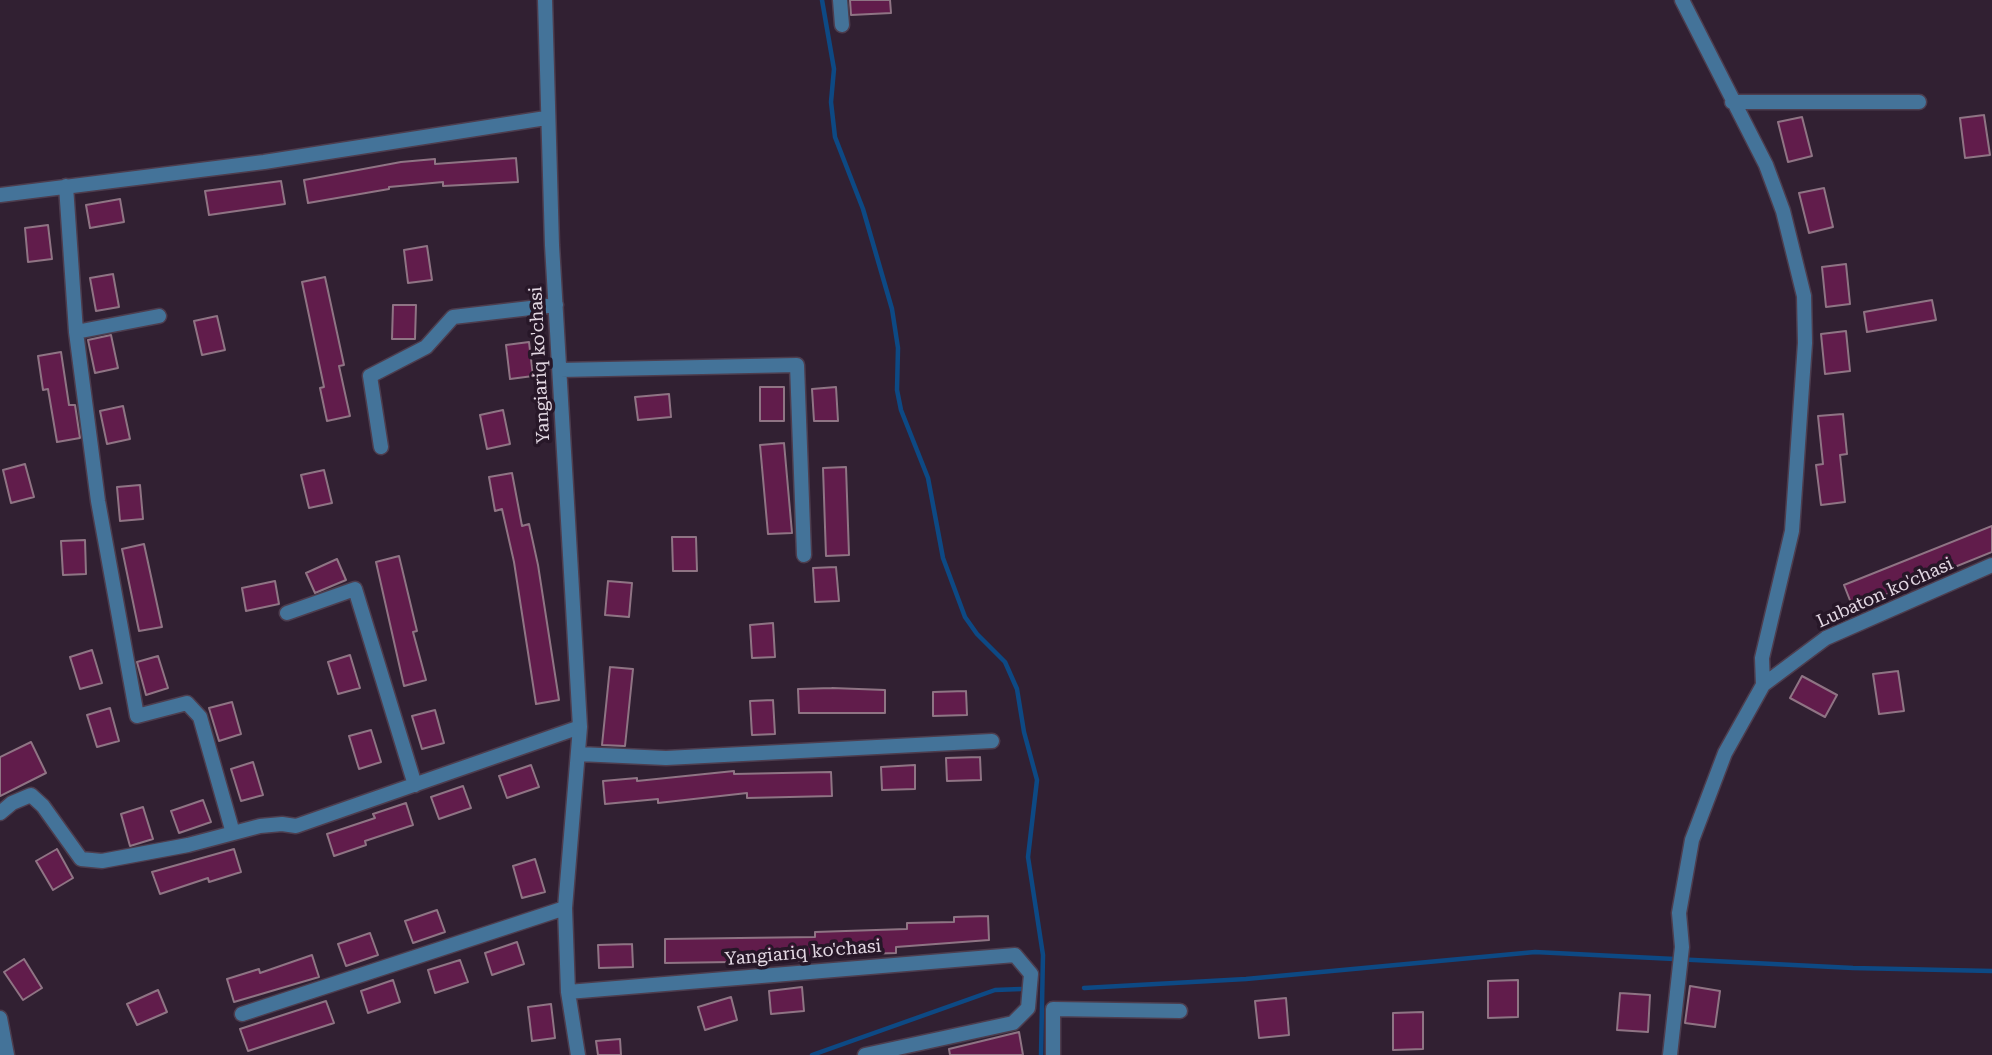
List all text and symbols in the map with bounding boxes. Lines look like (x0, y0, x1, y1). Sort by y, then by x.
street label: Yangiariq ko'chasi (525, 286, 555, 444)
street label: Lubaton ko'chasi (1813, 553, 1957, 633)
street label: Yangiariq ko'chasi (724, 935, 882, 971)

